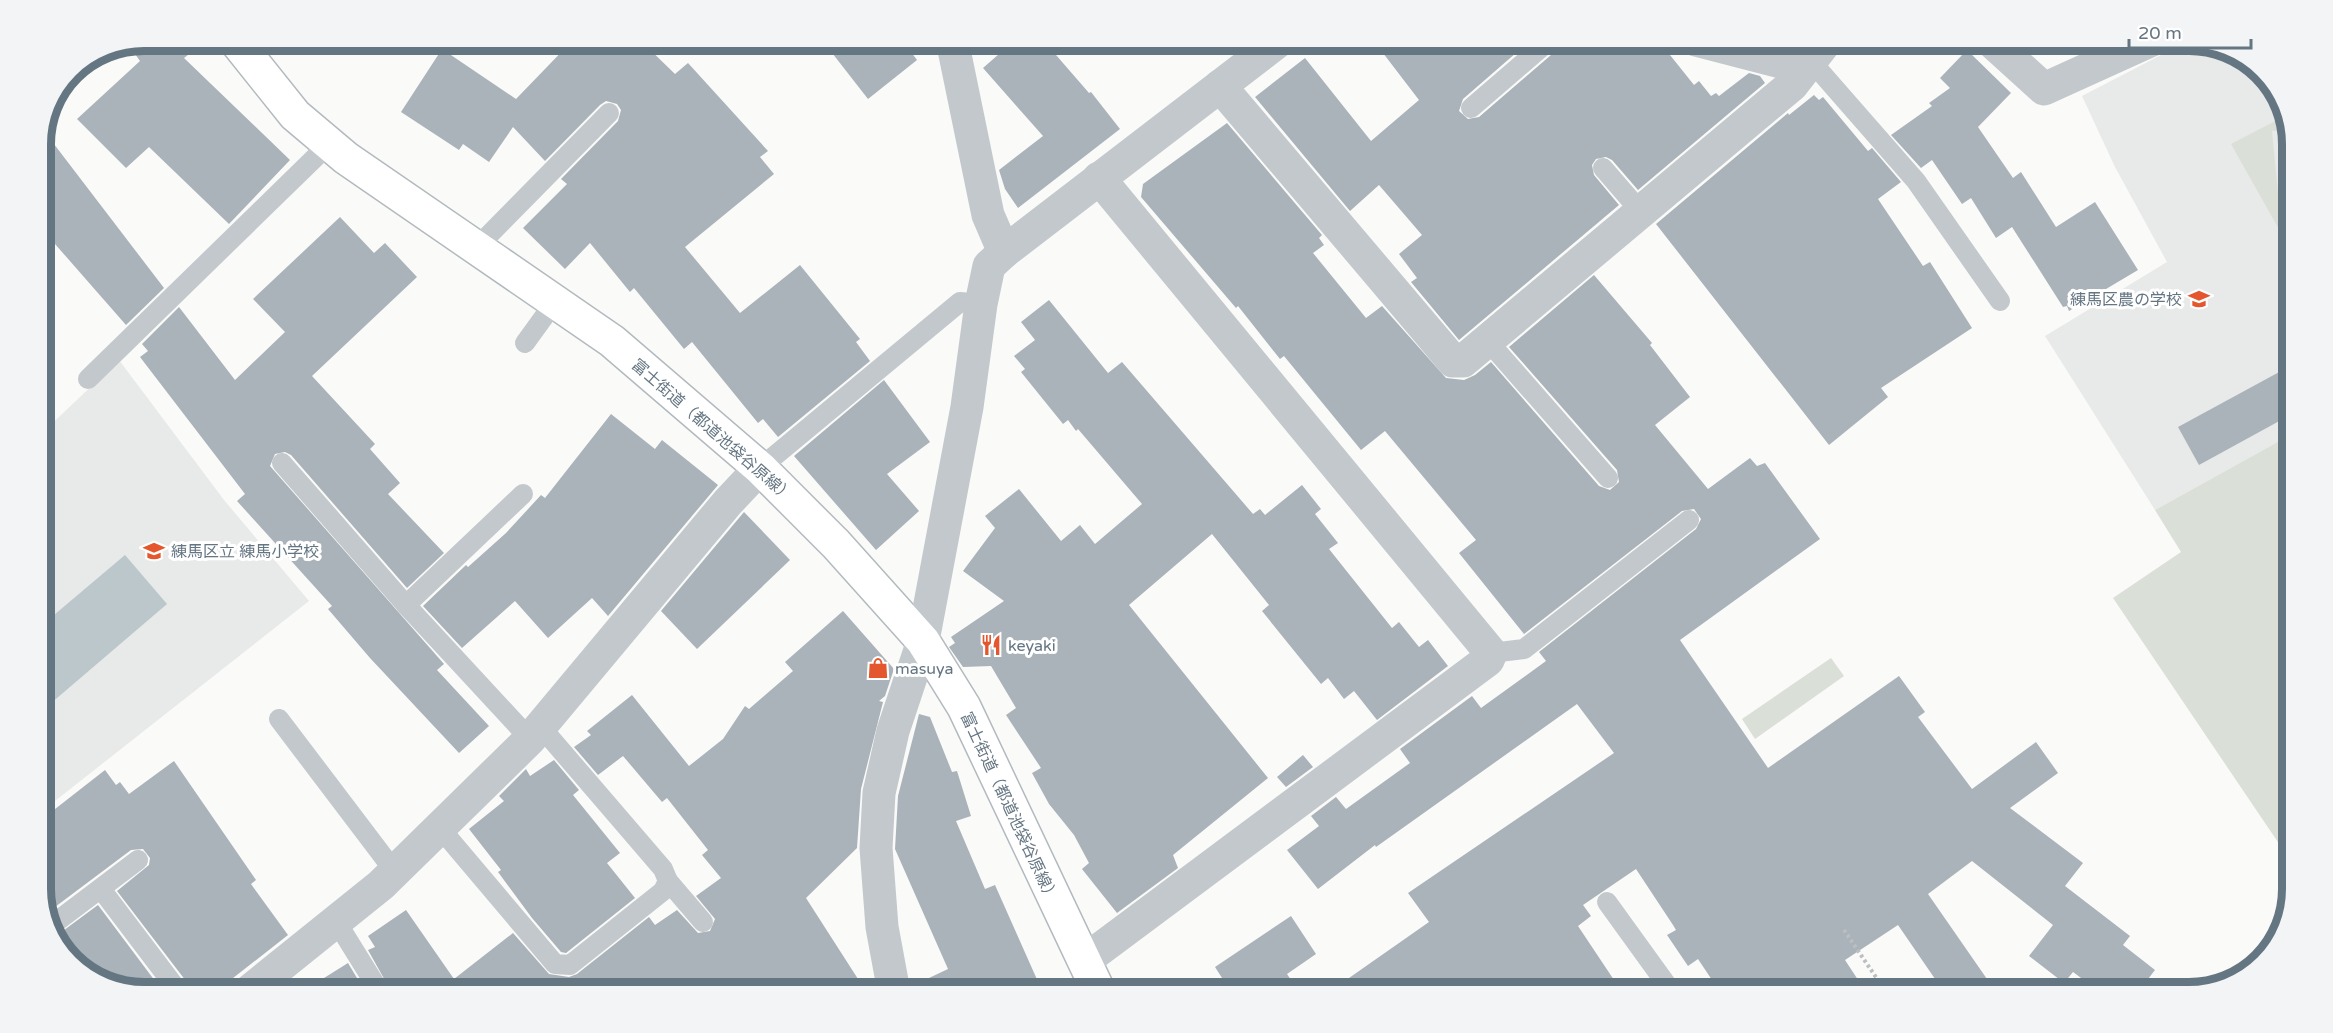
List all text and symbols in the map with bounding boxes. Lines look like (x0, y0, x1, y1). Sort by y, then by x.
scale bar (2129, 12, 2250, 50)
text: 20 m (2138, 22, 2182, 44)
school or university icon: 練馬区農の学校 (2187, 287, 2211, 311)
place label: 練馬区農の学校 (2070, 290, 2182, 310)
street label: 富士街道（都道池袋谷原線） (627, 355, 797, 507)
school or university icon: 練馬区立 練馬小学校 (142, 539, 166, 563)
place label: 練馬区立 練馬小学校 (171, 542, 319, 562)
restaurant icon: keyaki (979, 633, 1003, 657)
place label: keyaki (1008, 636, 1056, 656)
shop icon: masuya (866, 656, 890, 680)
place label: masuya (895, 659, 954, 679)
street label: 富士街道（都道池袋谷原線） (956, 709, 1062, 906)

